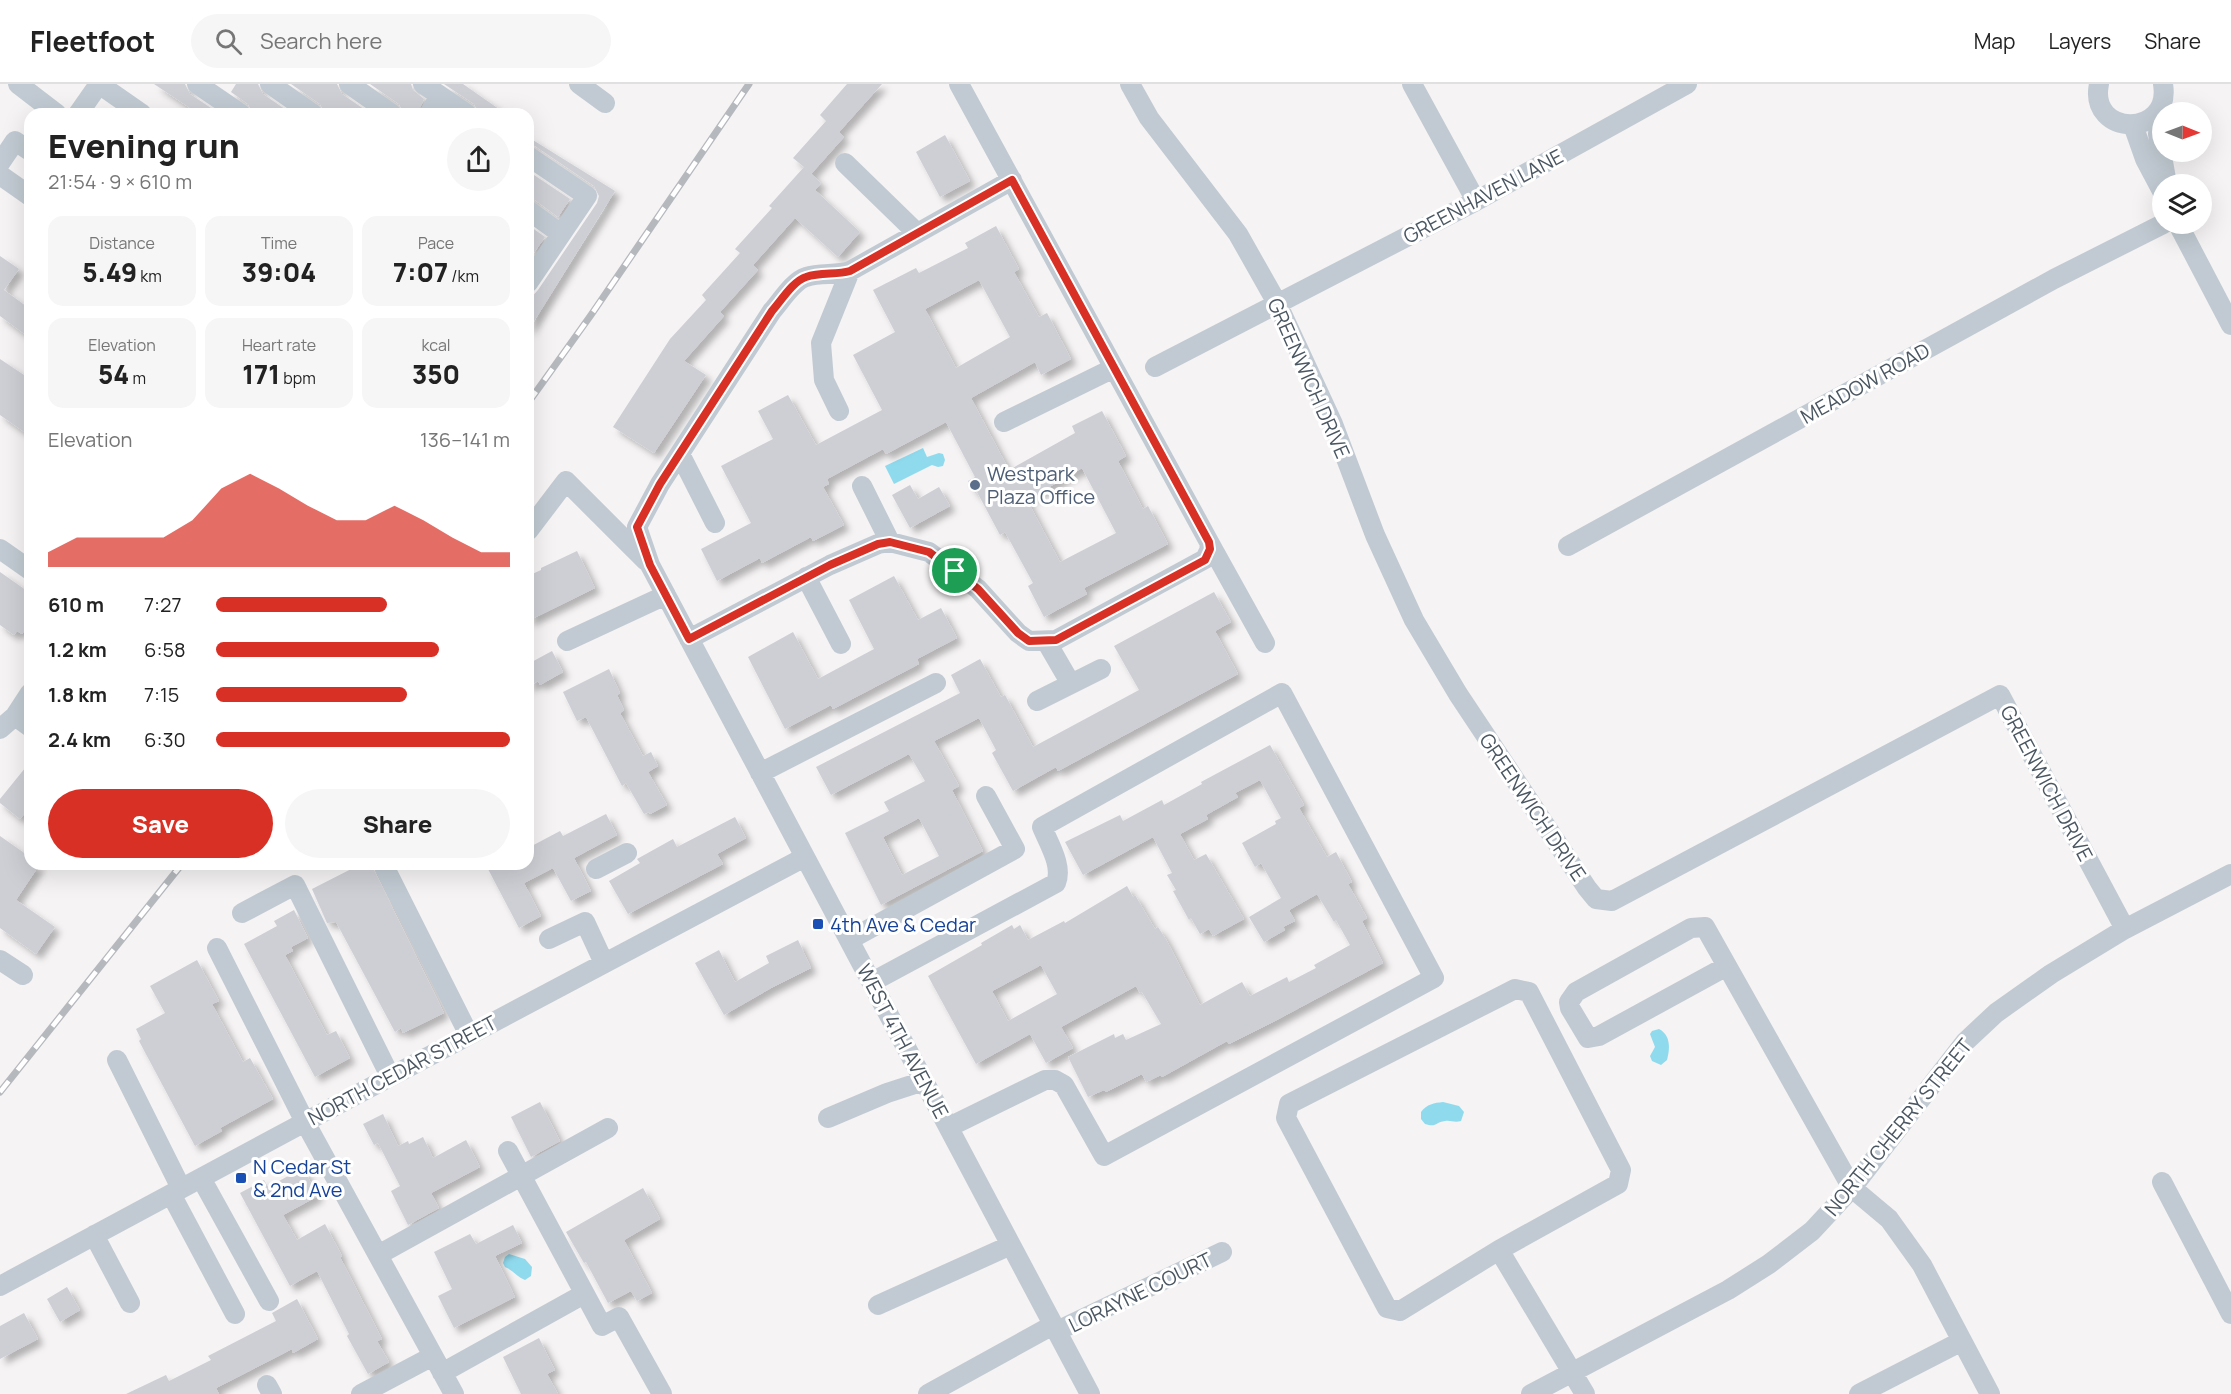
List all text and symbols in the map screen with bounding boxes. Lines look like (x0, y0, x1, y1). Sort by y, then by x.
search box (191, 14, 611, 68)
text: Fleetfoot (30, 22, 155, 60)
icon: search (212, 25, 245, 58)
text: Search here (260, 26, 382, 56)
text: Map (1974, 27, 2015, 55)
text: Layers (2048, 27, 2111, 55)
text: Share (2144, 27, 2201, 55)
north arrow (2152, 102, 2212, 162)
map controls (2152, 102, 2212, 234)
text: Evening run (48, 123, 240, 168)
button: share (447, 128, 510, 191)
street label: GREENHAVEN LANE (1398, 142, 1568, 250)
text: 21:54 · 9 × 610 m (48, 168, 192, 195)
button: layers (2152, 174, 2212, 234)
text: Distance (89, 232, 155, 254)
text: Time (261, 232, 297, 254)
text: Pace (418, 232, 454, 254)
text: 5.49 (82, 254, 137, 290)
text: 39:04 (242, 254, 316, 290)
text: 7:07 (393, 254, 448, 290)
text: km (137, 265, 162, 287)
text: /km (448, 265, 479, 287)
street label: GREENWICH DRIVE (1262, 294, 1356, 462)
text: Elevation (88, 334, 156, 356)
text: Heart rate (242, 334, 316, 356)
text: kcal (421, 334, 451, 356)
street label: MEADOW ROAD (1796, 336, 1934, 430)
text: 54 (98, 356, 129, 392)
text: 171 (242, 356, 280, 392)
text: 350 (412, 356, 460, 392)
text: m (129, 367, 146, 389)
text: bpm (280, 367, 316, 389)
text: Elevation (48, 426, 132, 453)
text: 136–141 m (420, 426, 510, 453)
place label: Westpark Plaza Office (987, 460, 1095, 510)
marker: Westpark Plaza Office (968, 478, 982, 492)
pin (929, 545, 980, 596)
icon: arrive (938, 554, 971, 587)
text: 610 m (48, 591, 104, 618)
text: 7:27 (144, 591, 181, 618)
text: 1.2 km (48, 636, 107, 663)
text: 6:58 (144, 636, 186, 663)
text: 1.8 km (48, 681, 107, 708)
text: 7:15 (144, 681, 179, 708)
street label: GREENWICH DRIVE (1995, 700, 2099, 866)
text: 2.4 km (48, 726, 111, 753)
text: 6:30 (144, 726, 186, 753)
street label: GREENWICH DRIVE (1474, 728, 1592, 886)
button: Save (48, 789, 273, 858)
button: Share (285, 789, 510, 858)
place label: 4th Ave & Cedar (830, 911, 976, 938)
marker: 4th Ave & Cedar (811, 917, 825, 931)
street label: WEST 4TH AVENUE (851, 959, 955, 1123)
street label: NORTH CEDAR STREET (303, 1009, 501, 1131)
street label: NORTH CHERRY STREET (1818, 1033, 1978, 1221)
place label: N Cedar St & 2nd Ave (253, 1153, 351, 1203)
marker: N Cedar St & 2nd Ave (234, 1171, 248, 1185)
street label: LORAYNE COURT (1064, 1246, 1216, 1338)

